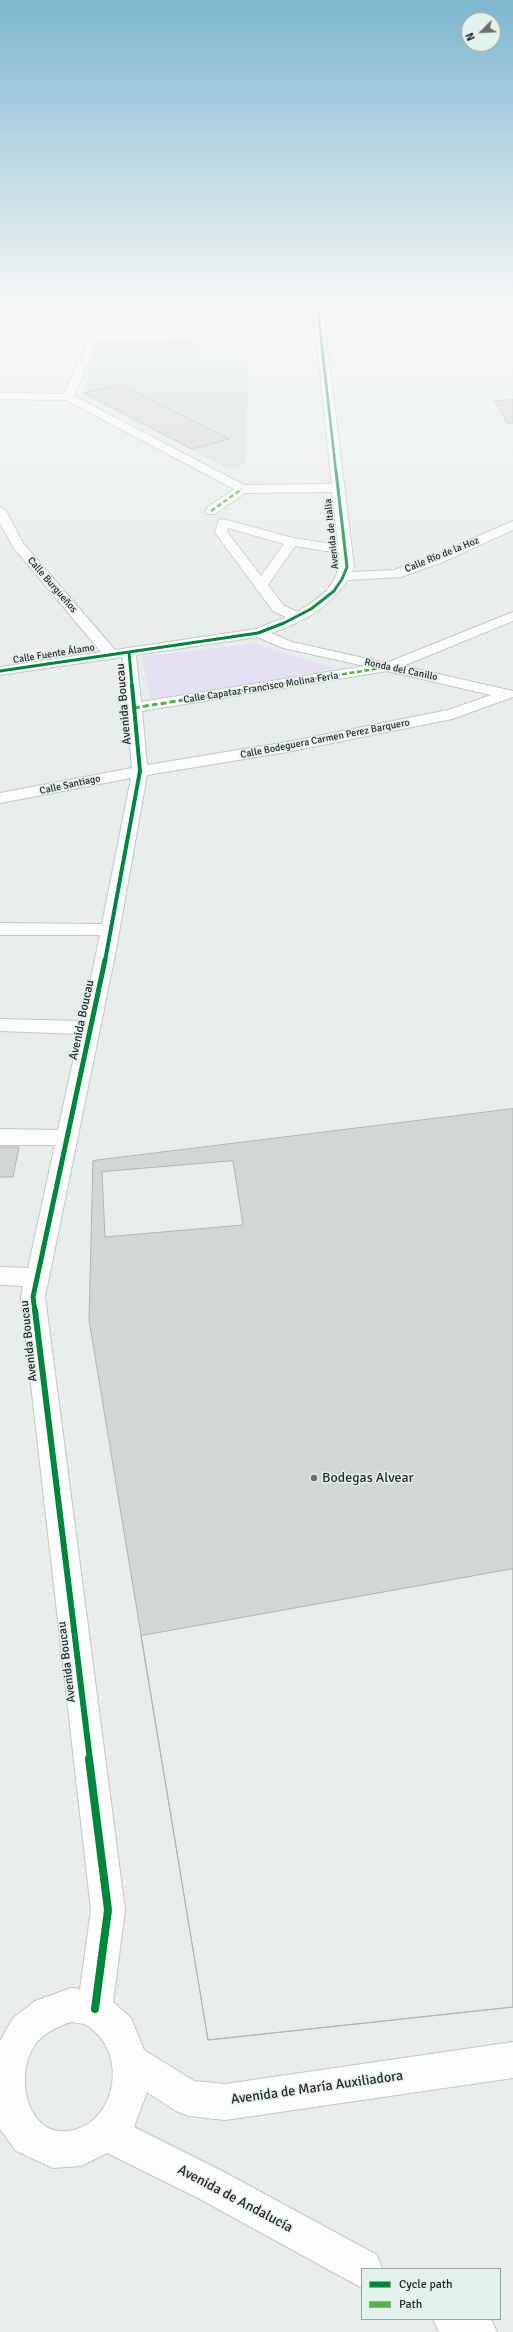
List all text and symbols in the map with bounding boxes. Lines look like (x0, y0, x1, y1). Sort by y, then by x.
north arrow (461, 12, 501, 52)
text: N (463, 31, 478, 43)
street label: Avenida de Italia (322, 498, 342, 570)
street label: Calle Río de la Hoz (403, 535, 481, 575)
street label: Calle Burgueños (25, 555, 79, 615)
street label: Calle Fuente Álamo (12, 642, 96, 666)
street label: Ronda del Canillo (363, 656, 439, 684)
street label: Avenida Boucau (113, 663, 135, 745)
street label: Calle Capataz Francisco Molina Feria (183, 670, 339, 706)
street label: Calle Bodeguera Carmen Perez Barquero (239, 717, 411, 761)
street label: Calle Santiago (39, 773, 101, 797)
street label: Avenida Boucau (66, 979, 98, 1061)
street label: Avenida Boucau (18, 1300, 40, 1382)
place label: Bodegas Alvear (322, 1470, 414, 1486)
marker: Bodegas Alvear (309, 1473, 319, 1483)
street label: Avenida Boucau (55, 1621, 79, 1703)
street label: Avenida de María Auxiliadora (230, 2068, 404, 2108)
street label: Avenida de Andalucía (175, 2162, 295, 2236)
legend (361, 2268, 501, 2320)
text: Cycle path (399, 2277, 452, 2292)
text: Path (399, 2297, 422, 2312)

